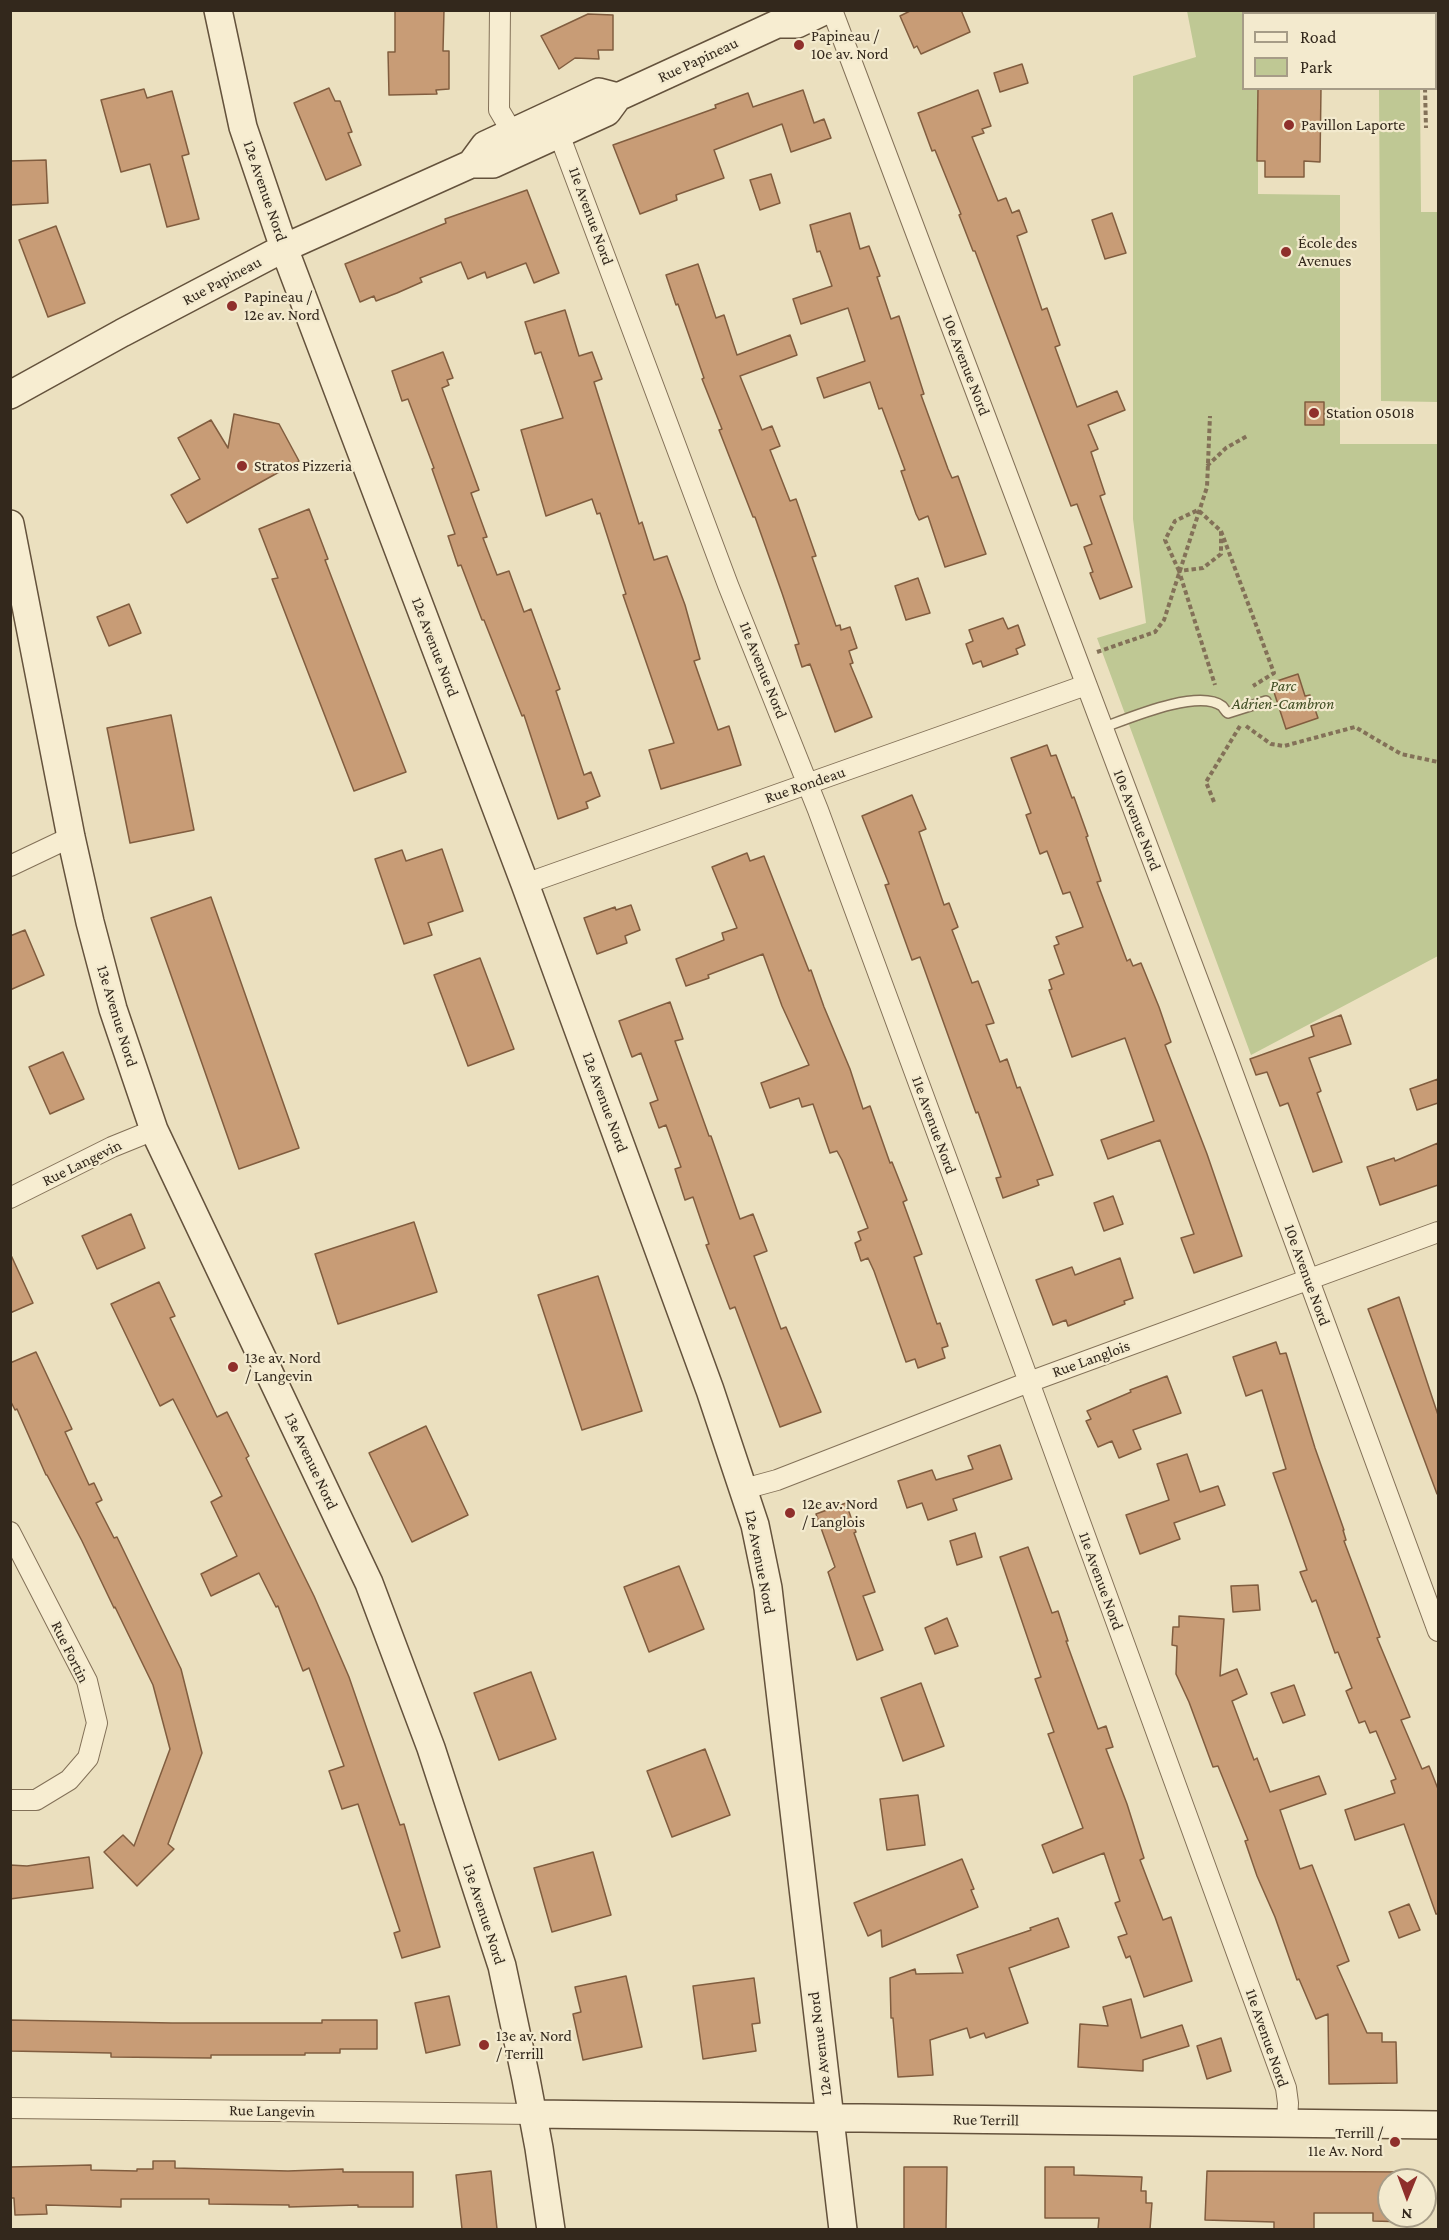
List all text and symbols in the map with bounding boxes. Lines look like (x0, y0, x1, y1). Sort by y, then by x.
legend (1242, 12, 1437, 90)
place label: Papineau / 10e av. Nord (811, 26, 888, 64)
text: Road (1300, 27, 1337, 47)
street label: Rue Papineau (655, 33, 741, 87)
marker: Papineau / 10e av. Nord (792, 38, 806, 52)
text: Park (1300, 57, 1332, 77)
place label: Pavillon Laporte (1301, 115, 1405, 135)
marker: Pavillon Laporte (1282, 118, 1296, 132)
street label: 12e Avenue Nord (239, 138, 291, 244)
street label: 11e Avenue Nord (564, 164, 618, 268)
place label: École des Avenues (1298, 233, 1357, 271)
marker: École des Avenues (1279, 245, 1293, 259)
street label: Rue Papineau (179, 252, 265, 310)
place label: Papineau / 12e av. Nord (244, 287, 320, 325)
marker: Papineau / 12e av. Nord (225, 299, 239, 313)
street label: 10e Avenue Nord (938, 312, 994, 418)
place label: Station 05018 (1326, 403, 1415, 423)
marker: Station 05018 (1307, 406, 1321, 420)
place label: Stratos Pizzeria (254, 456, 352, 476)
marker: Stratos Pizzeria (235, 459, 249, 473)
street label: 12e Avenue Nord (407, 594, 463, 700)
street label: 11e Avenue Nord (735, 619, 791, 721)
park label: Parc Adrien-Cambron (1232, 676, 1334, 714)
street label: Rue Rondeau (762, 762, 848, 808)
street label: 10e Avenue Nord (1109, 767, 1165, 873)
street label: 13e Avenue Nord (92, 963, 142, 1069)
street label: 12e Avenue Nord (578, 1049, 632, 1155)
street label: 11e Avenue Nord (907, 1073, 961, 1177)
street label: Rue Langevin (39, 1136, 125, 1190)
street label: 10e Avenue Nord (1280, 1222, 1334, 1328)
street label: Rue Langlois (1049, 1336, 1133, 1382)
place label: 13e av. Nord / Langevin (245, 1348, 321, 1386)
marker: 13e av. Nord / Langevin (226, 1360, 240, 1374)
street label: 13e Avenue Nord (280, 1409, 342, 1513)
place label: 12e av. Nord / Langlois (802, 1494, 878, 1532)
marker: 12e av. Nord / Langlois (783, 1506, 797, 1520)
street label: 12e Avenue Nord (741, 1509, 779, 1615)
street label: 11e Avenue Nord (1074, 1529, 1128, 1633)
street label: Rue Fortin (47, 1618, 93, 1686)
street label: 13e Avenue Nord (459, 1861, 509, 1967)
street label: 11e Avenue Nord (1241, 1986, 1293, 2090)
street label: 12e Avenue Nord (804, 1991, 836, 2097)
place label: 13e av. Nord / Terrill (496, 2026, 572, 2064)
marker: 13e av. Nord / Terrill (477, 2038, 491, 2052)
street label: Rue Langevin (229, 2101, 315, 2121)
street label: Rue Terrill (953, 2110, 1019, 2130)
place label: Terrill / 11e Av. Nord (1308, 2123, 1383, 2161)
marker: Terrill / 11e Av. Nord (1388, 2135, 1402, 2149)
north arrow (1377, 2168, 1437, 2228)
text: N (1401, 2206, 1412, 2223)

